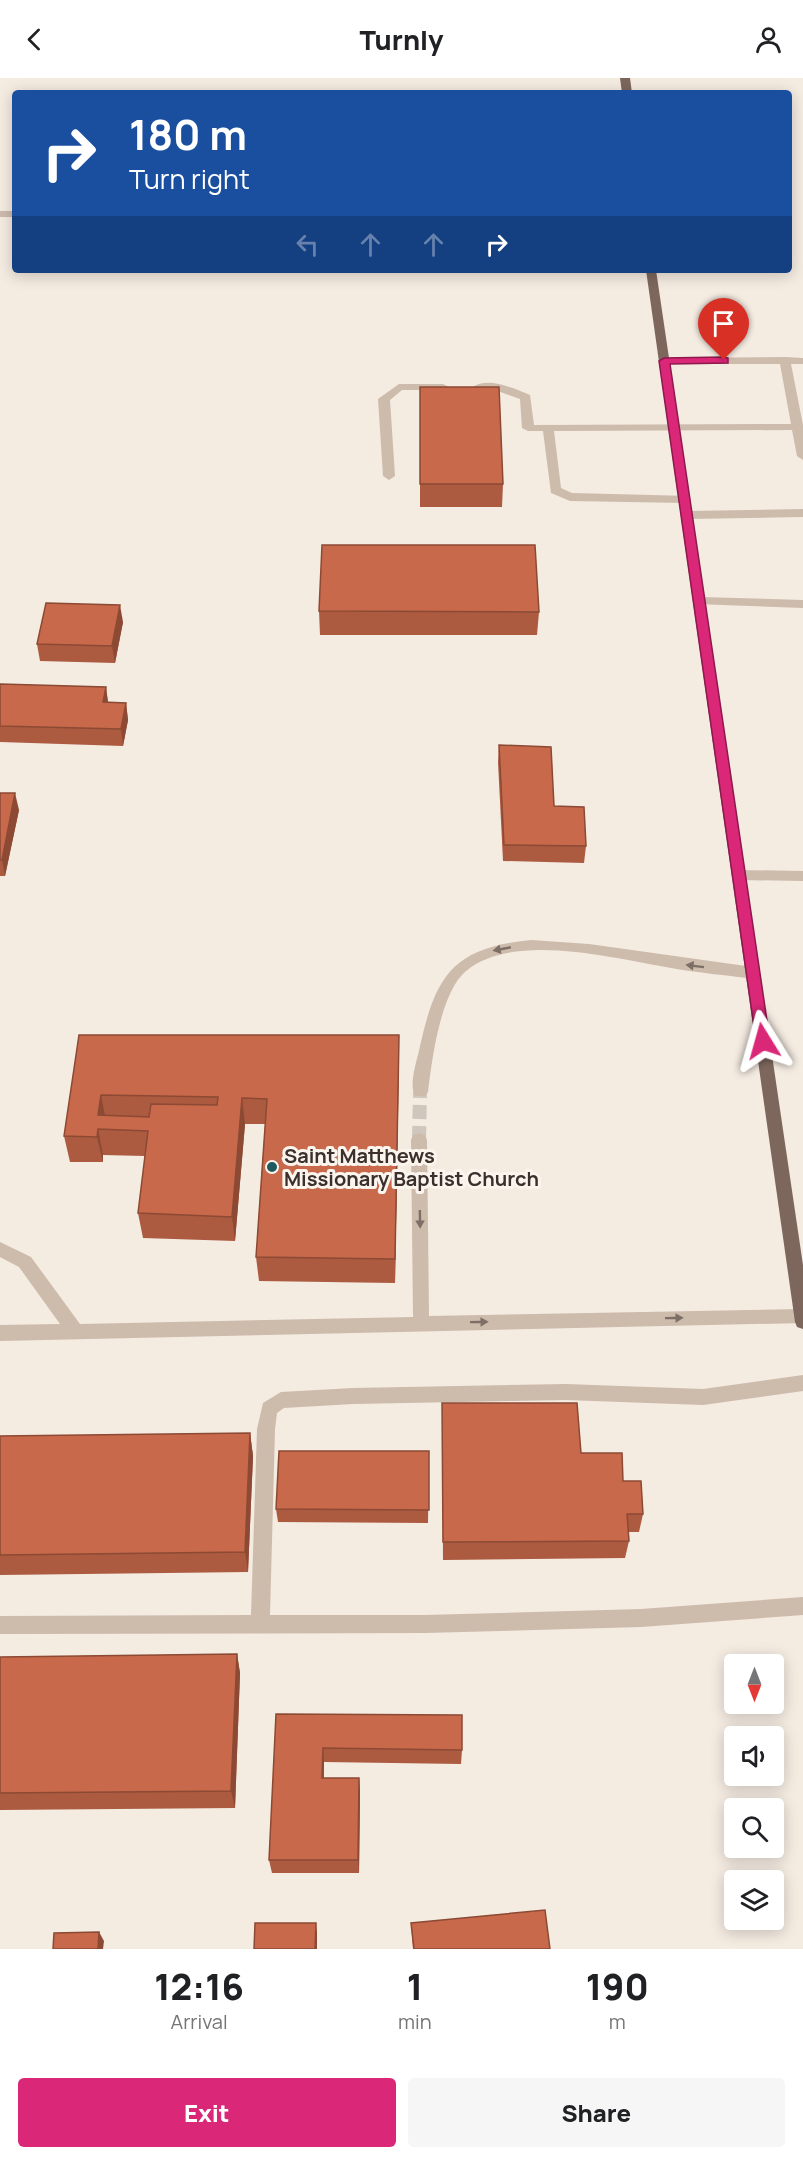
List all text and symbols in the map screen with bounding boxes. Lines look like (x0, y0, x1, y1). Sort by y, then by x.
text: Turnly (360, 21, 443, 58)
icon: back (18, 23, 51, 56)
icon: person (752, 23, 785, 56)
text: 180 m (129, 105, 247, 163)
icon: right (30, 114, 108, 192)
text: Turn right (129, 160, 250, 197)
icon: left (291, 228, 324, 261)
icon: ahead (354, 228, 387, 261)
icon: ahead (417, 228, 450, 261)
icon: right (480, 228, 513, 261)
pin (698, 298, 749, 360)
icon: arrive (707, 307, 740, 340)
one-way arrow (492, 945, 511, 954)
one-way arrow (686, 961, 705, 971)
position arrow (731, 1009, 795, 1073)
place label: Saint Matthews Missionary Baptist Church (284, 1142, 539, 1192)
marker: Saint Matthews Missionary Baptist Church (265, 1160, 279, 1174)
one-way arrow (415, 1210, 425, 1229)
one-way arrow (665, 1314, 684, 1323)
one-way arrow (470, 1318, 489, 1327)
north arrow (724, 1654, 784, 1714)
map controls (724, 1654, 784, 1930)
button: sound (724, 1726, 784, 1786)
button: search (724, 1798, 784, 1858)
button: layers (724, 1870, 784, 1930)
text: 12:16 (154, 1962, 244, 2011)
text: 1 (407, 1962, 423, 2011)
text: 190 (586, 1962, 649, 2011)
text: Arrival (170, 2008, 228, 2035)
text: min (398, 2008, 432, 2035)
text: m (609, 2008, 626, 2035)
button: Exit (18, 2078, 396, 2147)
button: Share (408, 2078, 785, 2147)

